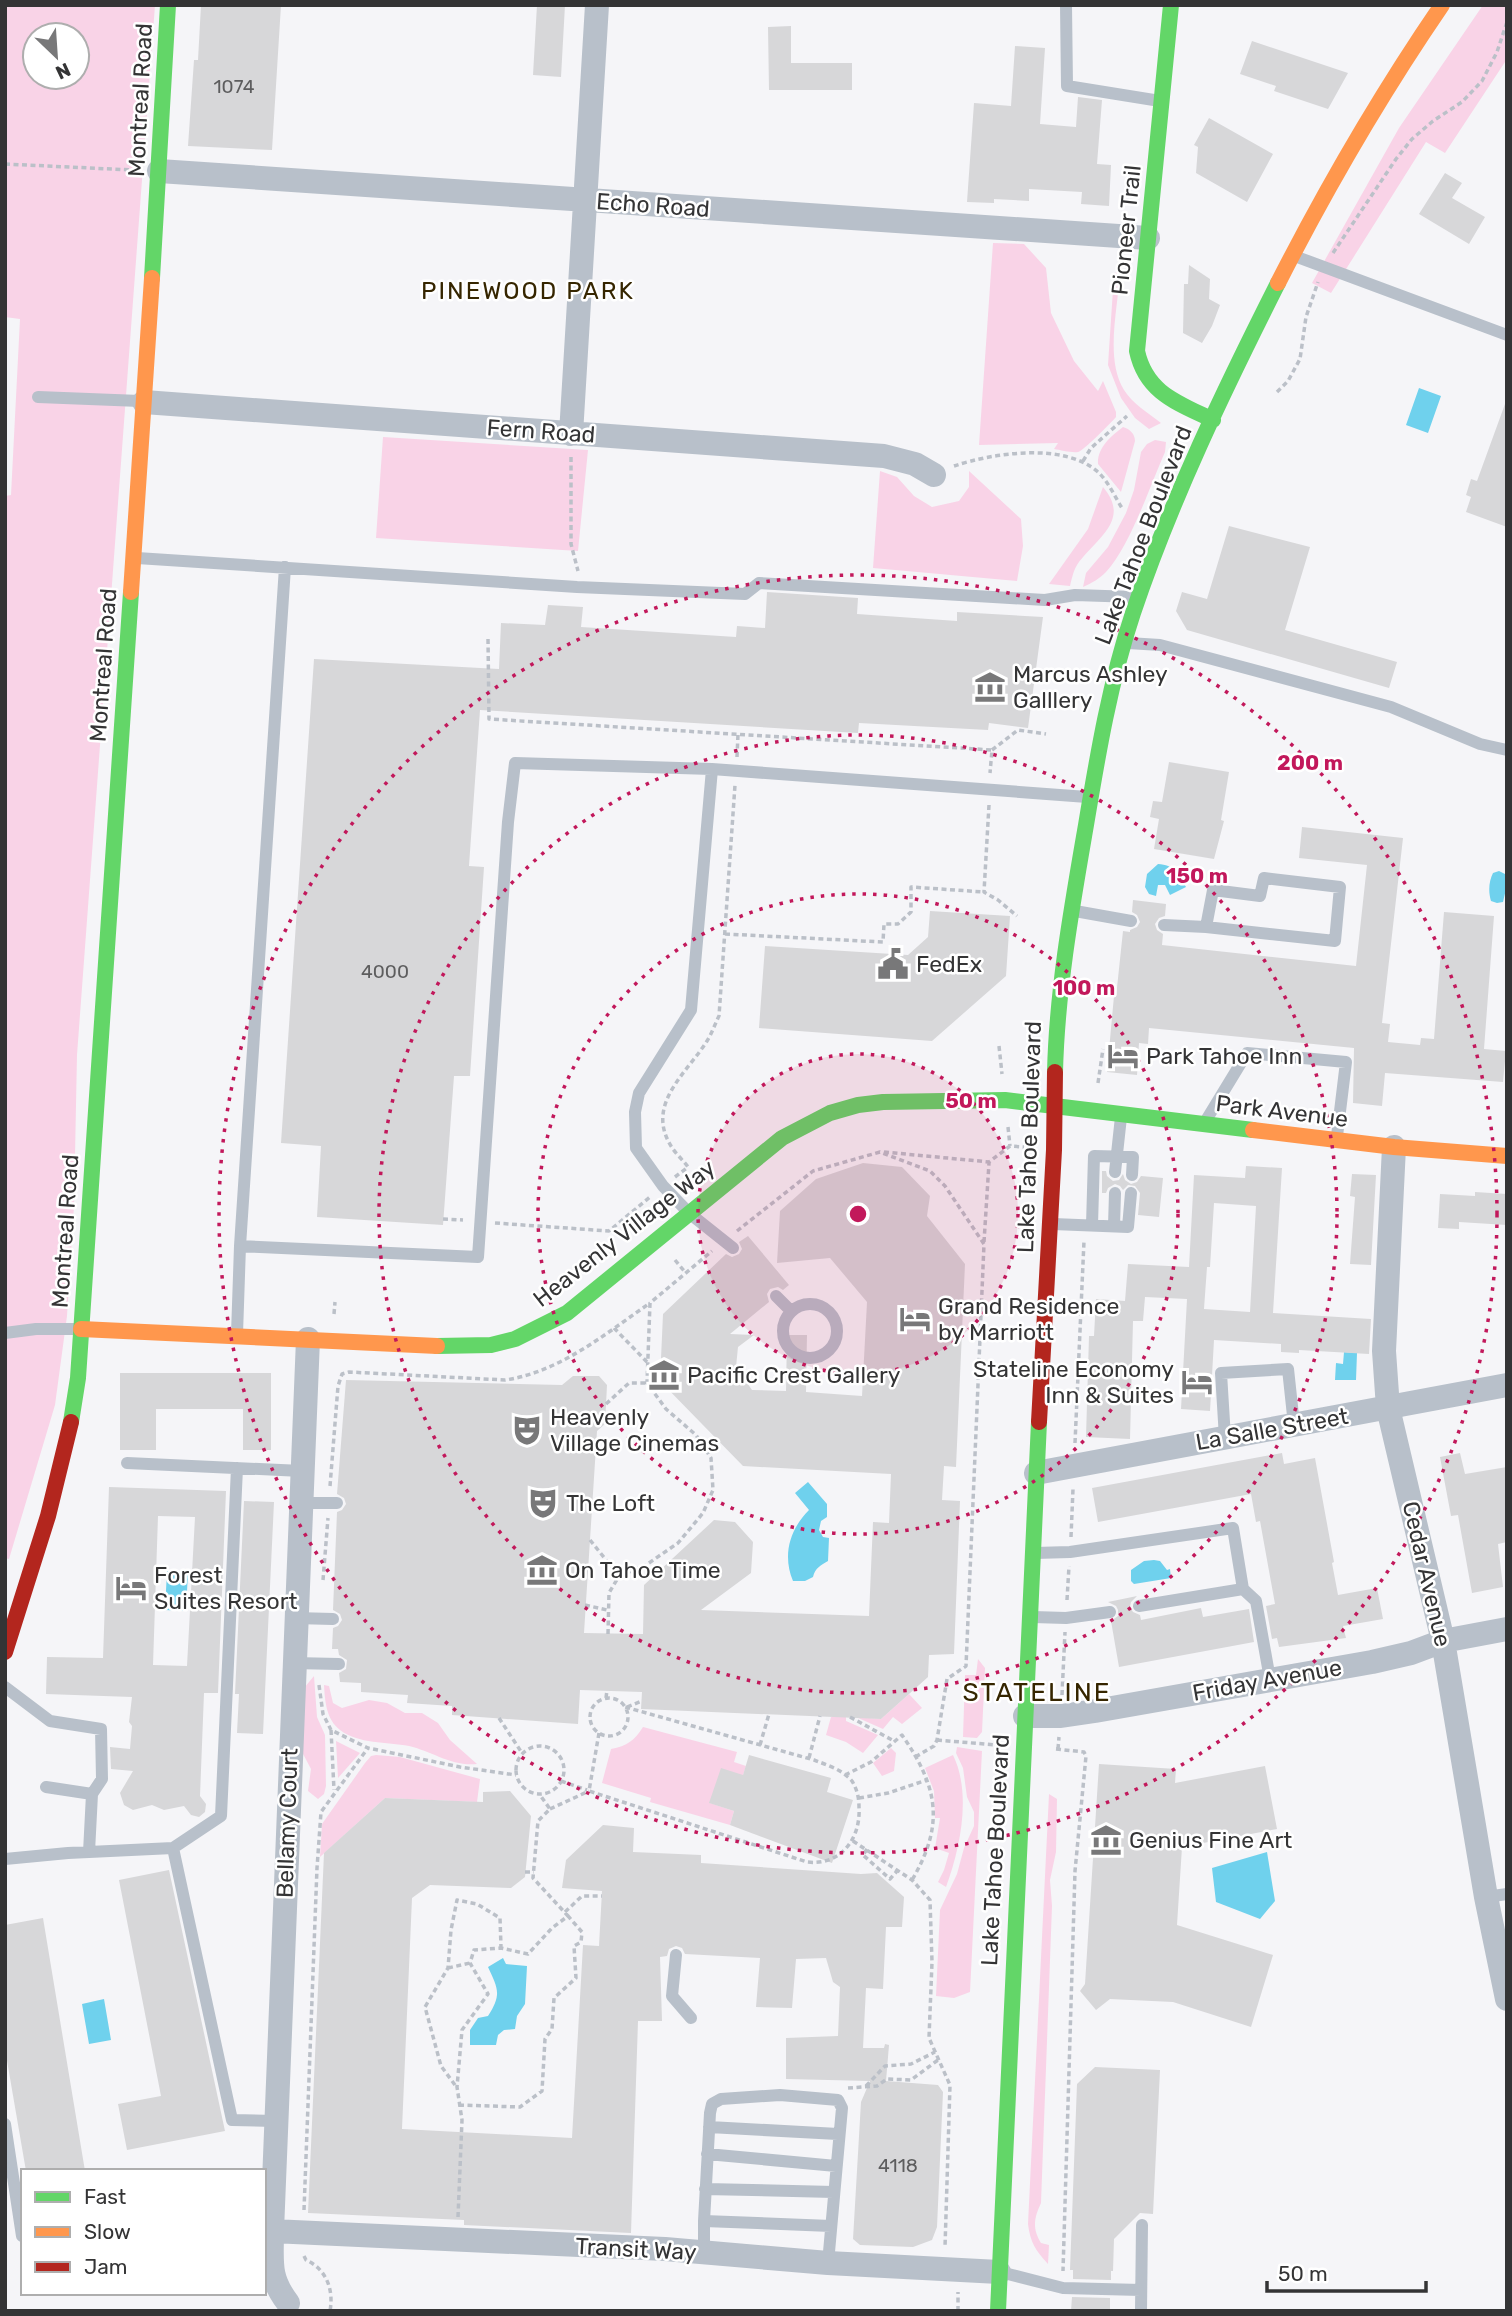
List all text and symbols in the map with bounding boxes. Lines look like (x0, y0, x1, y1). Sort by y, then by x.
north arrow (21, 21, 91, 91)
street label: Montreal Road (122, 22, 158, 178)
text: N (52, 58, 74, 84)
house number: 1074 (213, 75, 255, 98)
street label: Pioneer Trail (1105, 164, 1147, 296)
street label: Echo Road (595, 187, 711, 223)
district label: PINEWOOD PARK (421, 277, 635, 305)
street label: Fern Road (486, 413, 596, 449)
street label: Lake Tahoe Boulevard (1088, 422, 1198, 648)
street label: Montreal Road (84, 587, 122, 743)
place label: Marcus Ashley Galllery (1013, 660, 1168, 714)
museum icon: Marcus Ashley Galllery (973, 670, 1007, 704)
text: 200 m (1277, 750, 1343, 775)
text: 150 m (1166, 863, 1228, 888)
public building icon: FedEx (876, 947, 910, 981)
place label: FedEx (916, 950, 982, 978)
house number: 4000 (361, 960, 409, 983)
text: 100 m (1053, 975, 1115, 1000)
street label: Lake Tahoe Boulevard (1011, 1021, 1047, 1253)
hotel icon: Park Tahoe Inn (1106, 1039, 1140, 1073)
place label: Park Tahoe Inn (1146, 1042, 1302, 1070)
text: 50 m (945, 1088, 997, 1113)
street label: Park Avenue (1214, 1089, 1350, 1133)
street label: Montreal Road (46, 1153, 84, 1309)
street label: Heavenly Village Way (528, 1153, 721, 1313)
centre of rings (846, 1202, 870, 1226)
place label: Grand Residence by Marriott (938, 1292, 1119, 1346)
hotel icon: Grand Residence by Marriott (898, 1302, 932, 1336)
place label: Stateline Economy Inn & Suites (973, 1355, 1174, 1409)
museum icon: Pacific Crest Gallery (647, 1358, 681, 1392)
place label: Pacific Crest Gallery (687, 1361, 901, 1389)
hotel icon: Stateline Economy Inn & Suites (1180, 1365, 1214, 1399)
street label: La Salle Street (1194, 1402, 1350, 1456)
place label: Heavenly Village Cinemas (550, 1403, 719, 1457)
theatre icon: Heavenly Village Cinemas (510, 1413, 544, 1447)
theatre icon: The Loft (526, 1486, 560, 1520)
place label: The Loft (566, 1489, 655, 1517)
street label: Cedar Avenue (1397, 1499, 1457, 1649)
museum icon: On Tahoe Time (525, 1553, 559, 1587)
place label: On Tahoe Time (565, 1556, 721, 1584)
place label: Forest Suites Resort (154, 1561, 297, 1615)
hotel icon: Forest Suites Resort (114, 1571, 148, 1605)
street label: Friday Avenue (1190, 1653, 1344, 1707)
district label: STATELINE (963, 1677, 1111, 1708)
street label: Lake Tahoe Boulevard (975, 1733, 1015, 1967)
street label: Bellamy Court (270, 1748, 304, 1898)
museum icon: Genius Fine Art (1089, 1823, 1123, 1857)
place label: Genius Fine Art (1129, 1826, 1292, 1854)
house number: 4118 (878, 2154, 918, 2177)
legend (21, 2169, 266, 2295)
text: Fast (84, 2184, 126, 2209)
text: Slow (84, 2219, 131, 2244)
street label: Transit Way (575, 2232, 698, 2266)
scale bar (1267, 2250, 1426, 2294)
text: Jam (84, 2254, 128, 2279)
text: 50 m (1278, 2261, 1328, 2286)

